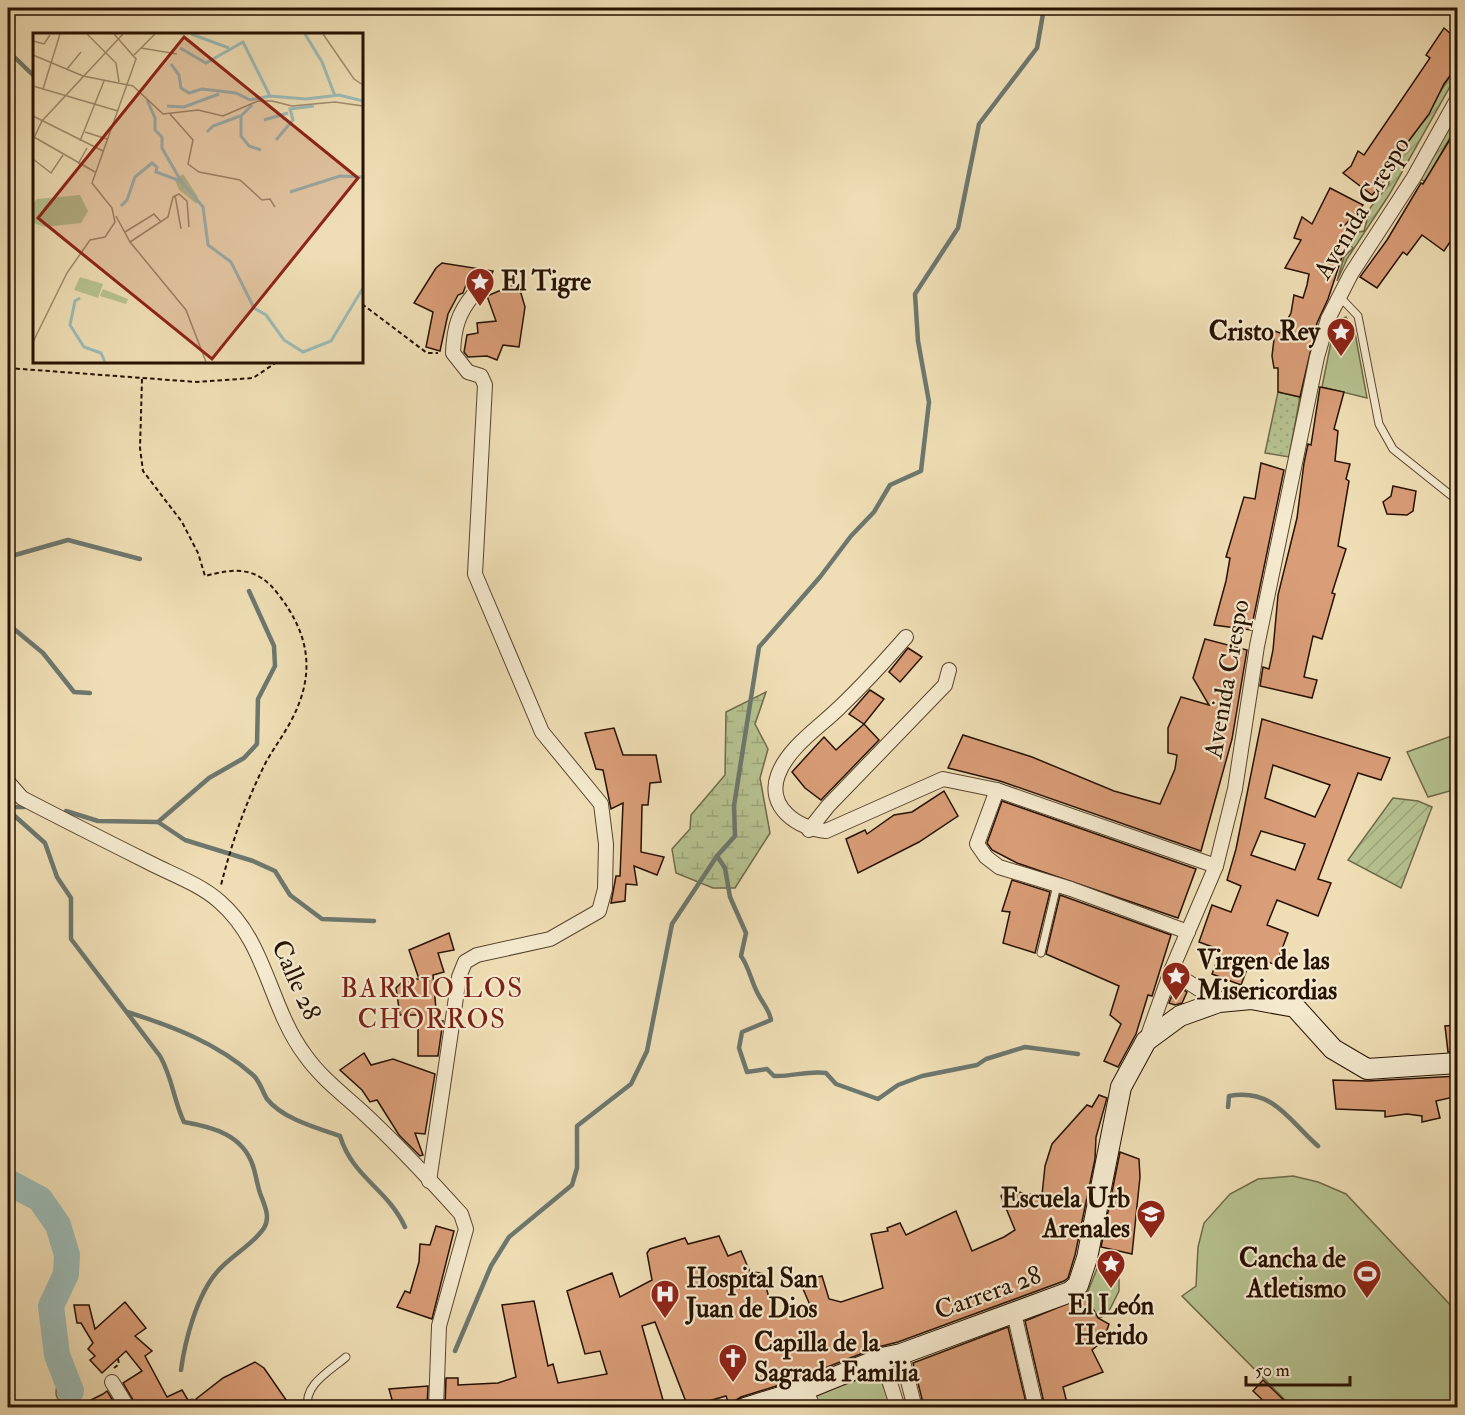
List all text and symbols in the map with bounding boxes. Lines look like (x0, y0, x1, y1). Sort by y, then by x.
inset map (33, 33, 363, 363)
street label: Avenida Crespo (1306, 131, 1418, 287)
place icon: El Tigre (464, 266, 496, 308)
place label: El Tigre (501, 266, 591, 299)
place label: Cristo Rey (1209, 316, 1322, 349)
place icon: Cristo Rey (1325, 316, 1357, 358)
street label: Avenida Crespo (1197, 597, 1258, 762)
street label: Calle 28 (264, 935, 328, 1025)
place label: Virgen de las Misericordias (1196, 945, 1337, 1007)
place icon: Virgen de las Misericordias (1160, 960, 1192, 1002)
district label: BARRIO LOS CHORROS (340, 972, 524, 1036)
place label: Escuela Urb Arenales (1001, 1183, 1130, 1245)
school or university icon: Escuela Urb Arenales (1135, 1198, 1167, 1240)
place label: Cancha de Atletismo (1239, 1243, 1346, 1305)
place icon: El León Herido (1095, 1248, 1127, 1290)
sports icon: Cancha de Atletismo (1351, 1258, 1383, 1300)
street label: Carrera 28 (930, 1259, 1046, 1327)
place label: Hospital San Juan de Dios (684, 1263, 819, 1325)
hospital icon: Hospital San Juan de Dios (649, 1278, 681, 1320)
place label: El León Herido (1068, 1290, 1155, 1352)
place label: Capilla de la Sagrada Familia (754, 1327, 920, 1390)
church icon: Capilla de la Sagrada Familia (717, 1342, 749, 1384)
scale bar (1246, 1349, 1350, 1387)
text: 50 m (1255, 1359, 1290, 1382)

